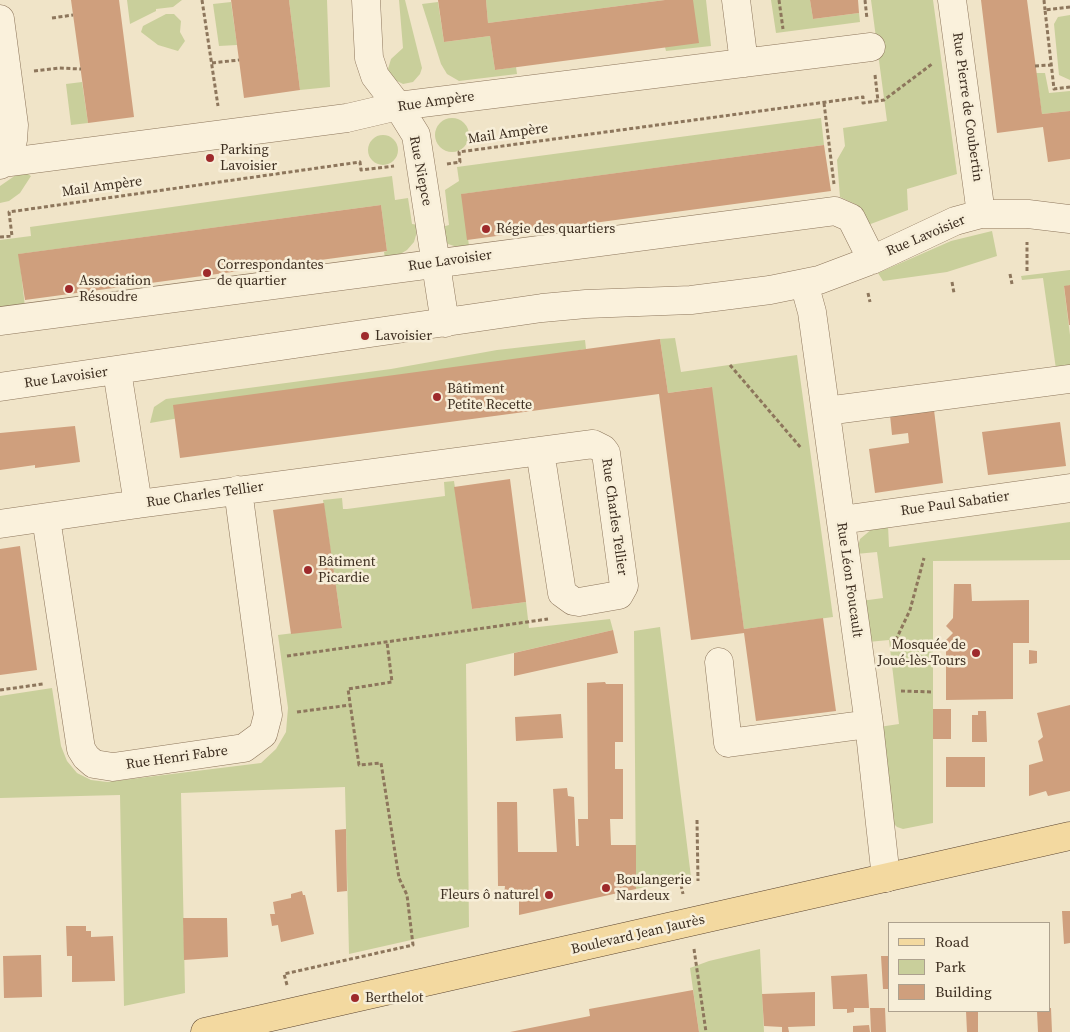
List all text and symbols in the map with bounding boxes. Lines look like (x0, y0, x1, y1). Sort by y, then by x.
street label: Rue Pierre de Coubertin (948, 31, 986, 183)
street label: Rue Ampère (397, 88, 475, 116)
street label: Mail Ampère (467, 120, 549, 148)
street label: Rue Niepce (405, 135, 435, 207)
place label: Parking Lavoisier (220, 142, 277, 174)
marker: Parking Lavoisier (204, 152, 216, 164)
street label: Mail Ampère (61, 173, 143, 201)
street label: Rue Lavoisier (884, 212, 968, 260)
place label: Régie des quartiers (496, 221, 615, 237)
marker: Régie des quartiers (480, 223, 492, 235)
street label: Rue Lavoisier (407, 247, 493, 275)
place label: Correspondantes de quartier (217, 257, 324, 290)
marker: Correspondantes de quartier (201, 267, 213, 279)
place label: Association Résoudre (79, 273, 151, 306)
marker: Association Résoudre (63, 283, 75, 295)
place label: Lavoisier (375, 328, 432, 344)
marker: Lavoisier (359, 330, 371, 342)
street label: Rue Lavoisier (23, 364, 109, 392)
place label: Bâtiment Petite Recette (447, 381, 532, 414)
marker: Bâtiment Petite Recette (431, 391, 443, 403)
street label: Rue Charles Tellier (597, 457, 631, 577)
street label: Rue Charles Tellier (145, 478, 265, 512)
street label: Rue Paul Sabatier (900, 488, 1010, 520)
street label: Rue Léon Foucault (833, 521, 865, 639)
place label: Bâtiment Picardie (318, 554, 375, 586)
marker: Bâtiment Picardie (302, 564, 314, 576)
place label: Mosquée de Joué-lès-Tours (878, 637, 966, 670)
marker: Mosquée de Joué-lès-Tours (970, 647, 982, 659)
street label: Rue Henri Fabre (125, 743, 229, 773)
place label: Boulangerie Nardeux (616, 872, 692, 904)
marker: Boulangerie Nardeux (600, 882, 612, 894)
place label: Fleurs ô naturel (440, 887, 539, 903)
marker: Fleurs ô naturel (543, 889, 555, 901)
street label: Boulevard Jean Jaurès (570, 911, 706, 959)
legend (888, 922, 1050, 1012)
text: Road (935, 931, 969, 952)
text: Park (935, 956, 966, 977)
text: Building (935, 981, 992, 1002)
place label: Berthelot (365, 990, 423, 1006)
marker: Berthelot (349, 992, 361, 1004)

